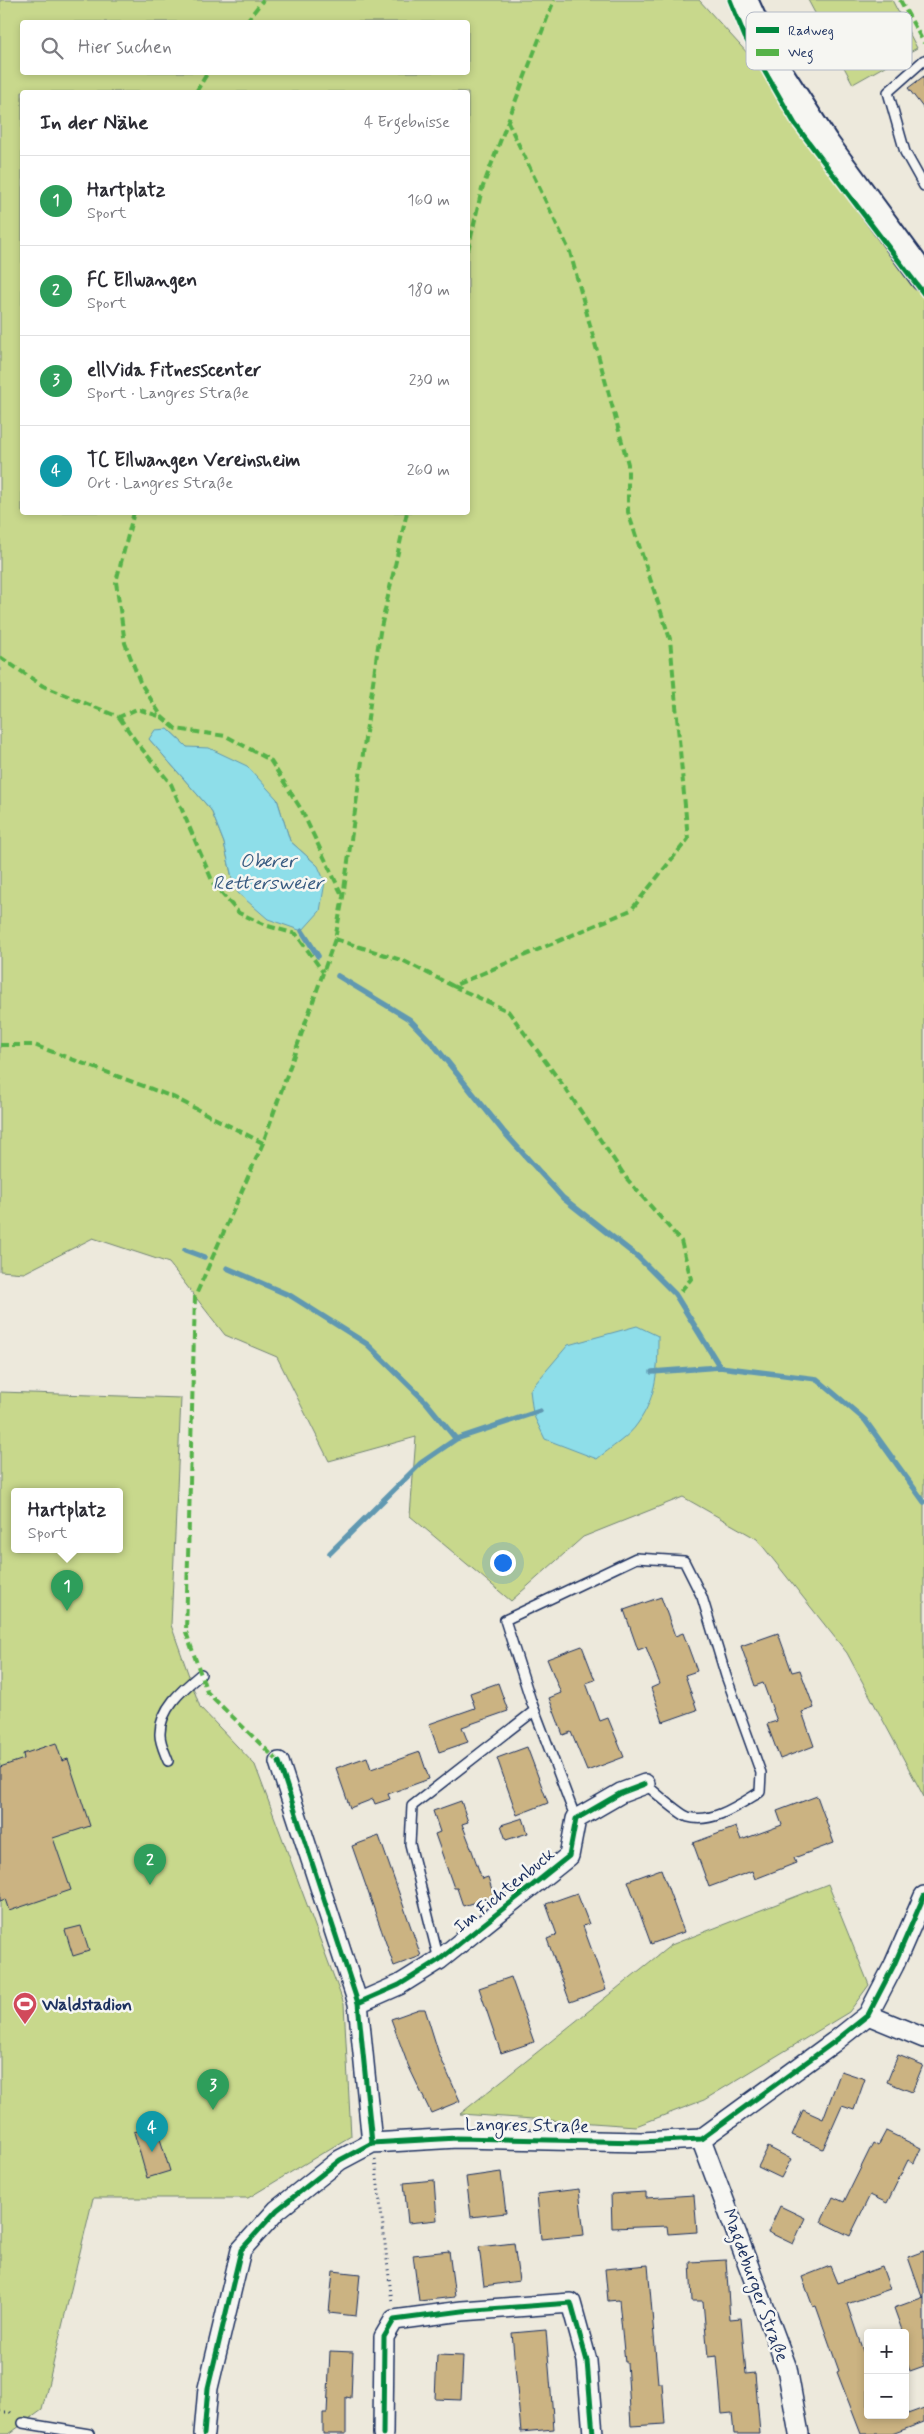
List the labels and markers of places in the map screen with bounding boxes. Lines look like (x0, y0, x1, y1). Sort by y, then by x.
pin: 1 (51, 1570, 83, 1611)
pin: 2 (134, 1844, 166, 1885)
sports icon: Waldstadion (12, 1991, 38, 2025)
place label: Waldstadion (41, 1993, 132, 2017)
pin: 3 (197, 2069, 229, 2110)
pin: 4 (136, 2111, 168, 2152)

